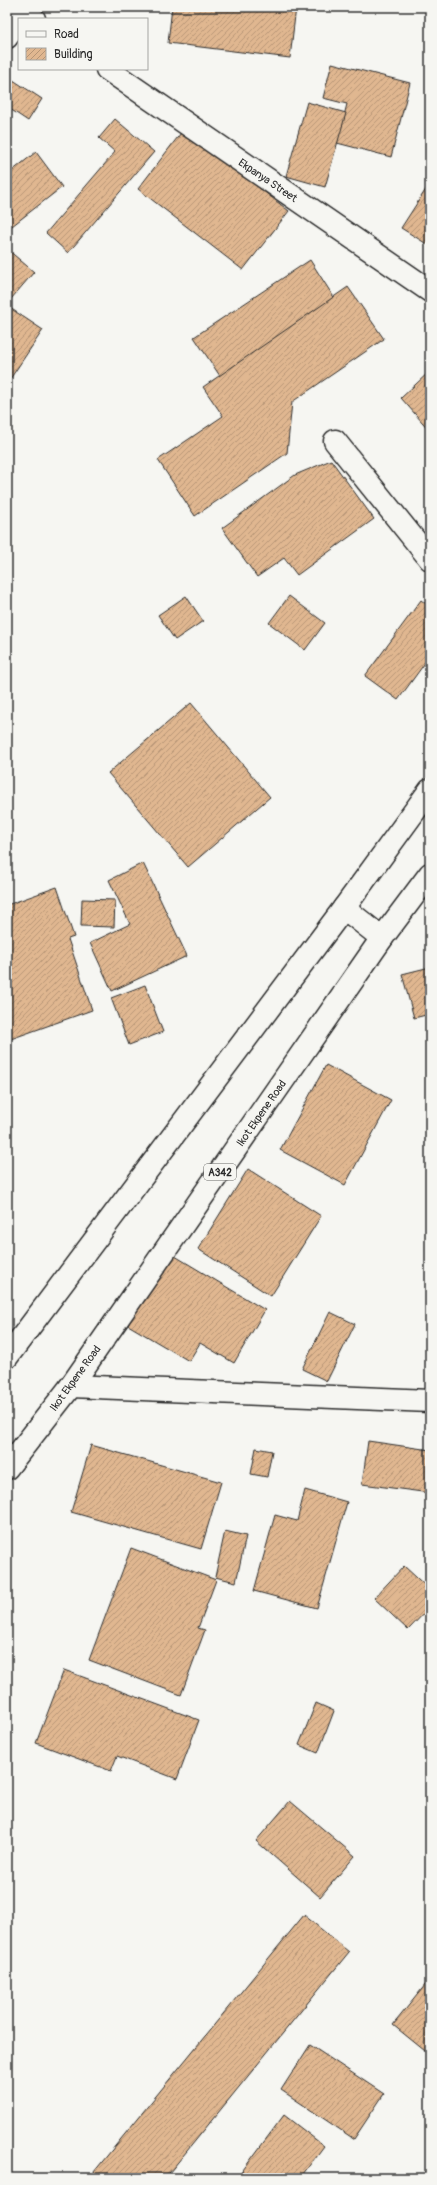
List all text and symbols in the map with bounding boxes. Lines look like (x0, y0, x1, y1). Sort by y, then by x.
legend (18, 18, 148, 70)
text: Road (54, 27, 79, 42)
text: Building (54, 47, 93, 62)
street label: Ekpanya Street (236, 156, 300, 205)
street label: Ikot Ekpene Road (234, 1078, 289, 1149)
road number: A342 (204, 1164, 236, 1180)
street label: Ikot Ekpene Road (47, 1343, 104, 1414)

